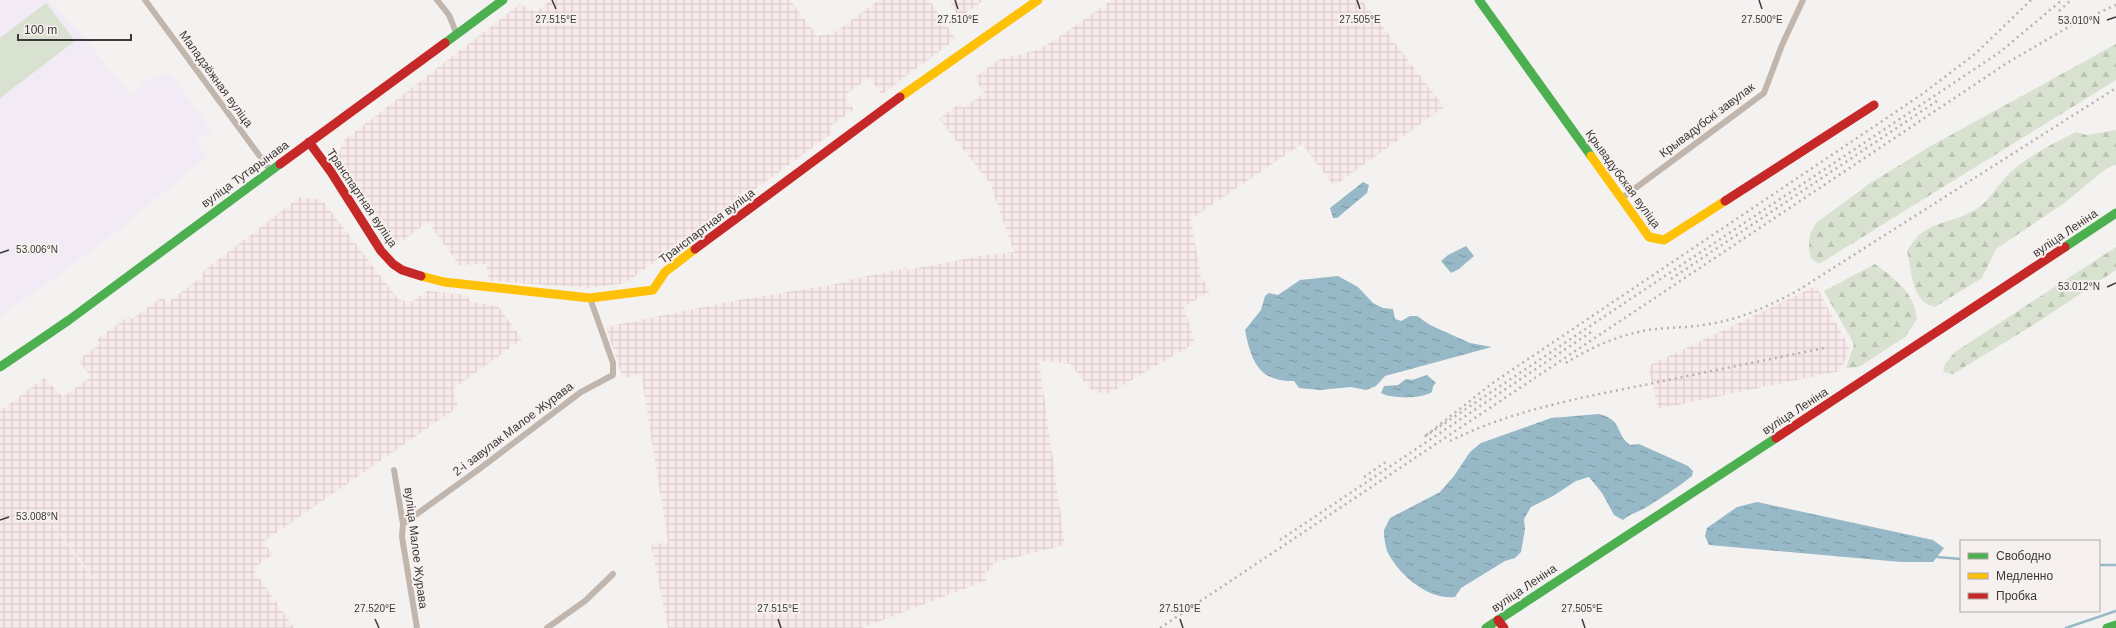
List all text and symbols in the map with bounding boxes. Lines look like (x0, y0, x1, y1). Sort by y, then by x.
text: 27.515°E (535, 14, 577, 25)
text: 27.510°E (937, 14, 979, 25)
text: 27.505°E (1339, 14, 1381, 25)
text: 27.500°E (1741, 14, 1783, 25)
text: 53.010°N (2058, 15, 2100, 26)
scale bar (18, 16, 131, 42)
text: 100 m (24, 23, 57, 37)
street label: Маладзёжная вуліца (176, 28, 256, 130)
street label: Крывадубскі завулак (1657, 79, 1758, 160)
street label: Крывадубская вуліца (1583, 127, 1664, 231)
street label: вуліца Тутарынава (199, 137, 292, 210)
street label: Транспартная вуліца (324, 146, 400, 250)
street label: Транспартная вуліца (657, 185, 758, 266)
street label: вуліца Леніна (2030, 206, 2100, 260)
text: 53.006°N (16, 244, 58, 255)
text: 53.012°N (2058, 281, 2100, 292)
street label: 2-і завулак Малое Журава (450, 379, 576, 479)
street label: вуліца Леніна (1760, 384, 1831, 437)
street label: вуліца Малое Журава (402, 487, 430, 610)
text: 53.008°N (16, 511, 58, 522)
legend (1960, 540, 2100, 612)
text: Свободно (1996, 549, 2051, 563)
street label: вуліца Леніна (1489, 561, 1559, 615)
text: Медленно (1996, 569, 2053, 583)
text: Пробка (1996, 589, 2037, 603)
text: 27.520°E (354, 603, 396, 614)
text: 27.515°E (757, 603, 799, 614)
text: 27.510°E (1159, 603, 1201, 614)
text: 27.505°E (1561, 603, 1603, 614)

